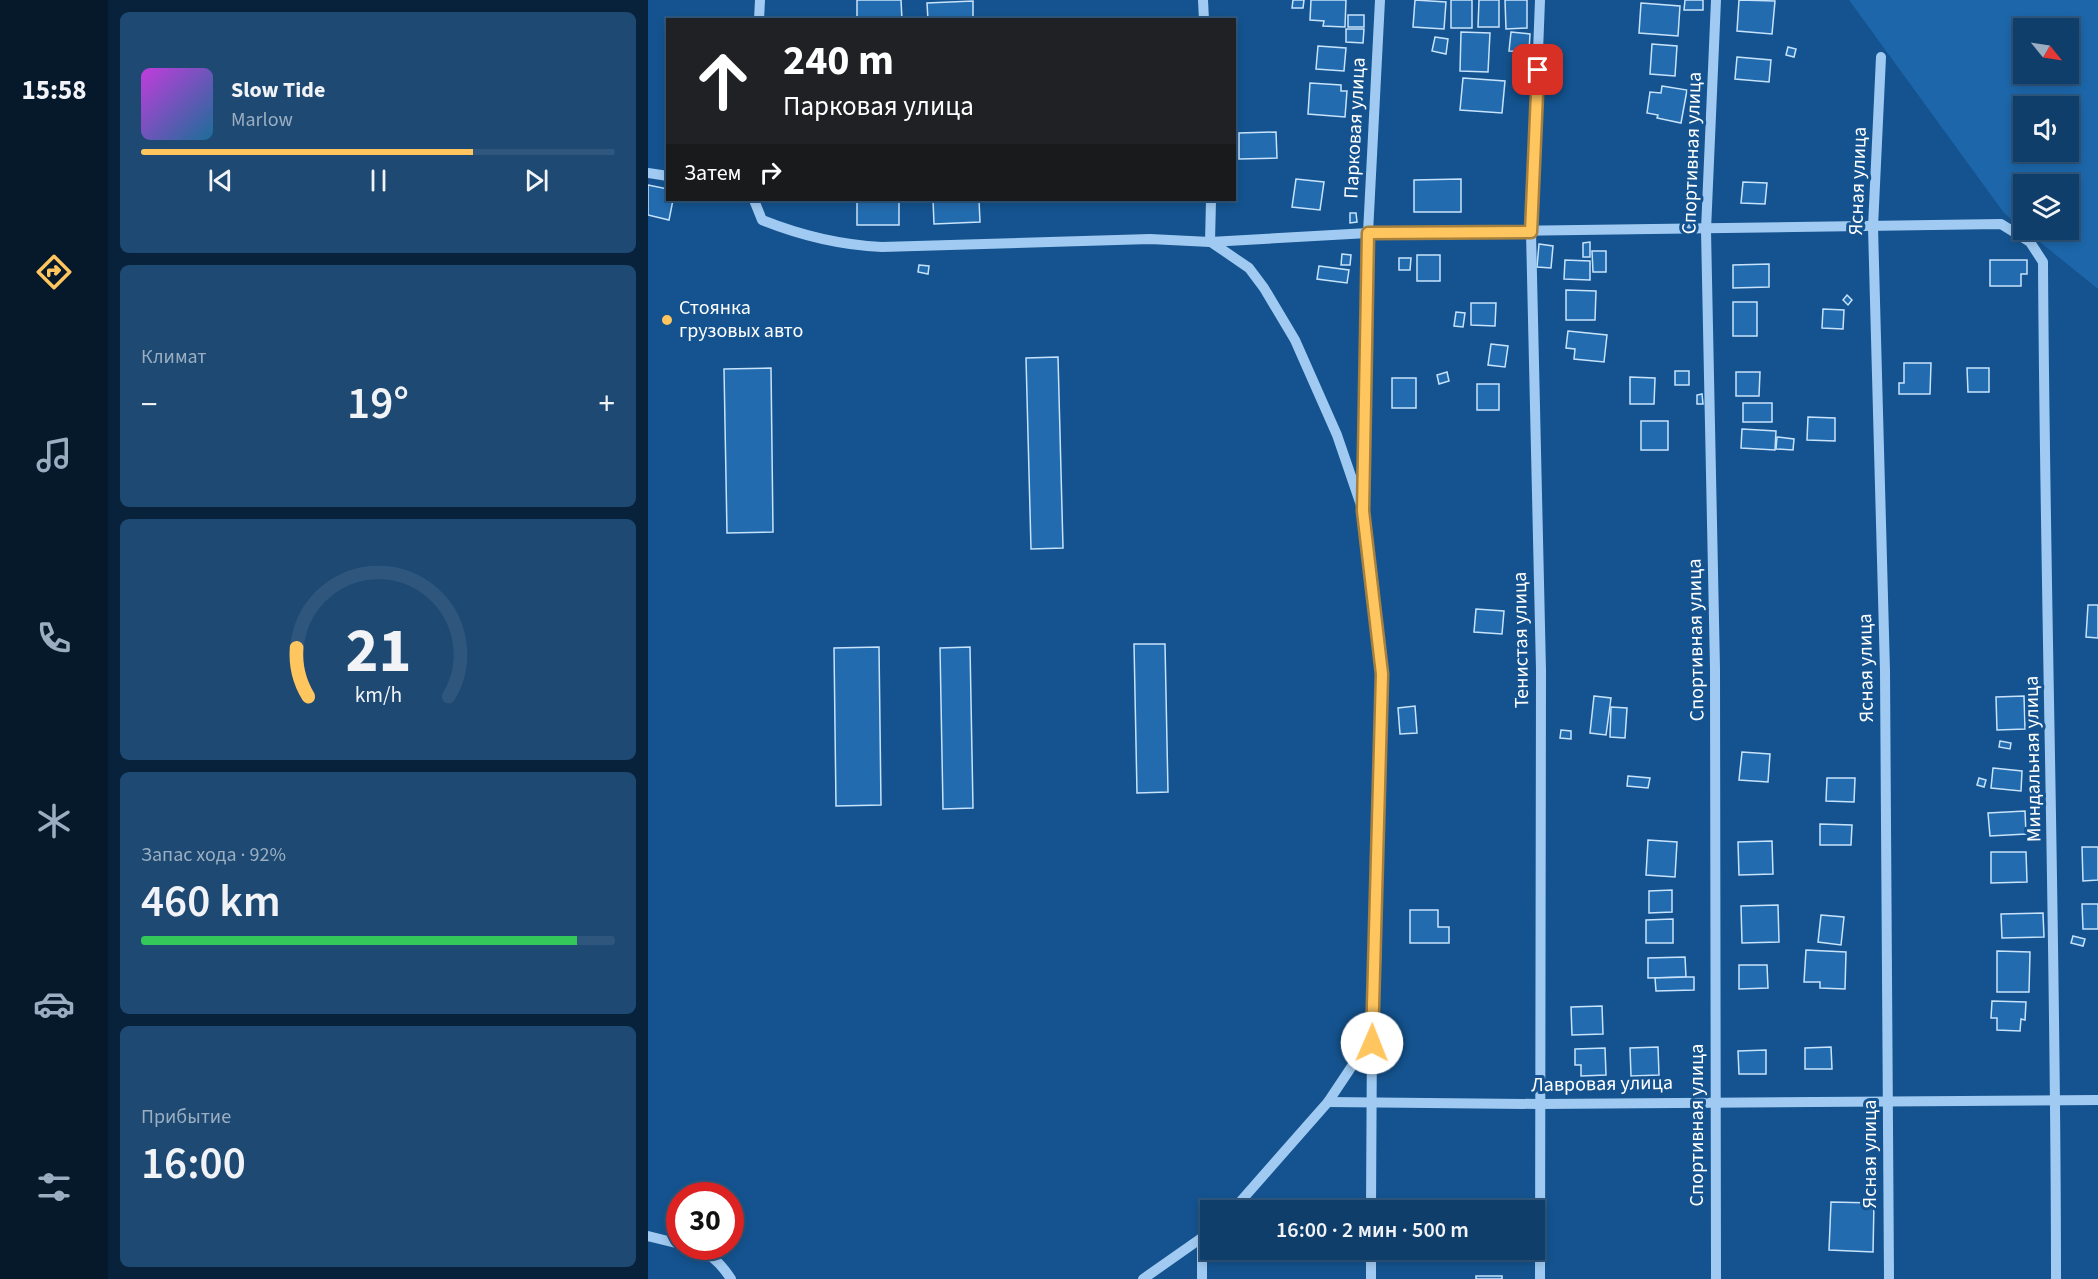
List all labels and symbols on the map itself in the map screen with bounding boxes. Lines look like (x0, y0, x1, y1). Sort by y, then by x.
north arrow (2013, 18, 2079, 84)
pin (1512, 44, 1563, 95)
street label: Парковая улица (1337, 57, 1373, 199)
street label: Спортивная улица (1675, 71, 1709, 235)
street label: Ясная улица (1842, 126, 1874, 236)
place label: Стоянка грузовых авто (679, 294, 803, 345)
marker: Стоянка грузовых авто (660, 313, 674, 327)
street label: Спортивная улица (1681, 558, 1711, 722)
street label: Тенистая улица (1506, 572, 1536, 708)
street label: Ясная улица (1851, 613, 1881, 723)
street label: Миндальная улица (2018, 676, 2048, 842)
position arrow (1340, 1011, 1404, 1075)
street label: Спортивная улица (1683, 1044, 1711, 1206)
street label: Лавровая улица (1531, 1069, 1673, 1099)
street label: Ясная улица (1856, 1100, 1884, 1208)
speed limit sign: 30 (666, 1182, 744, 1260)

